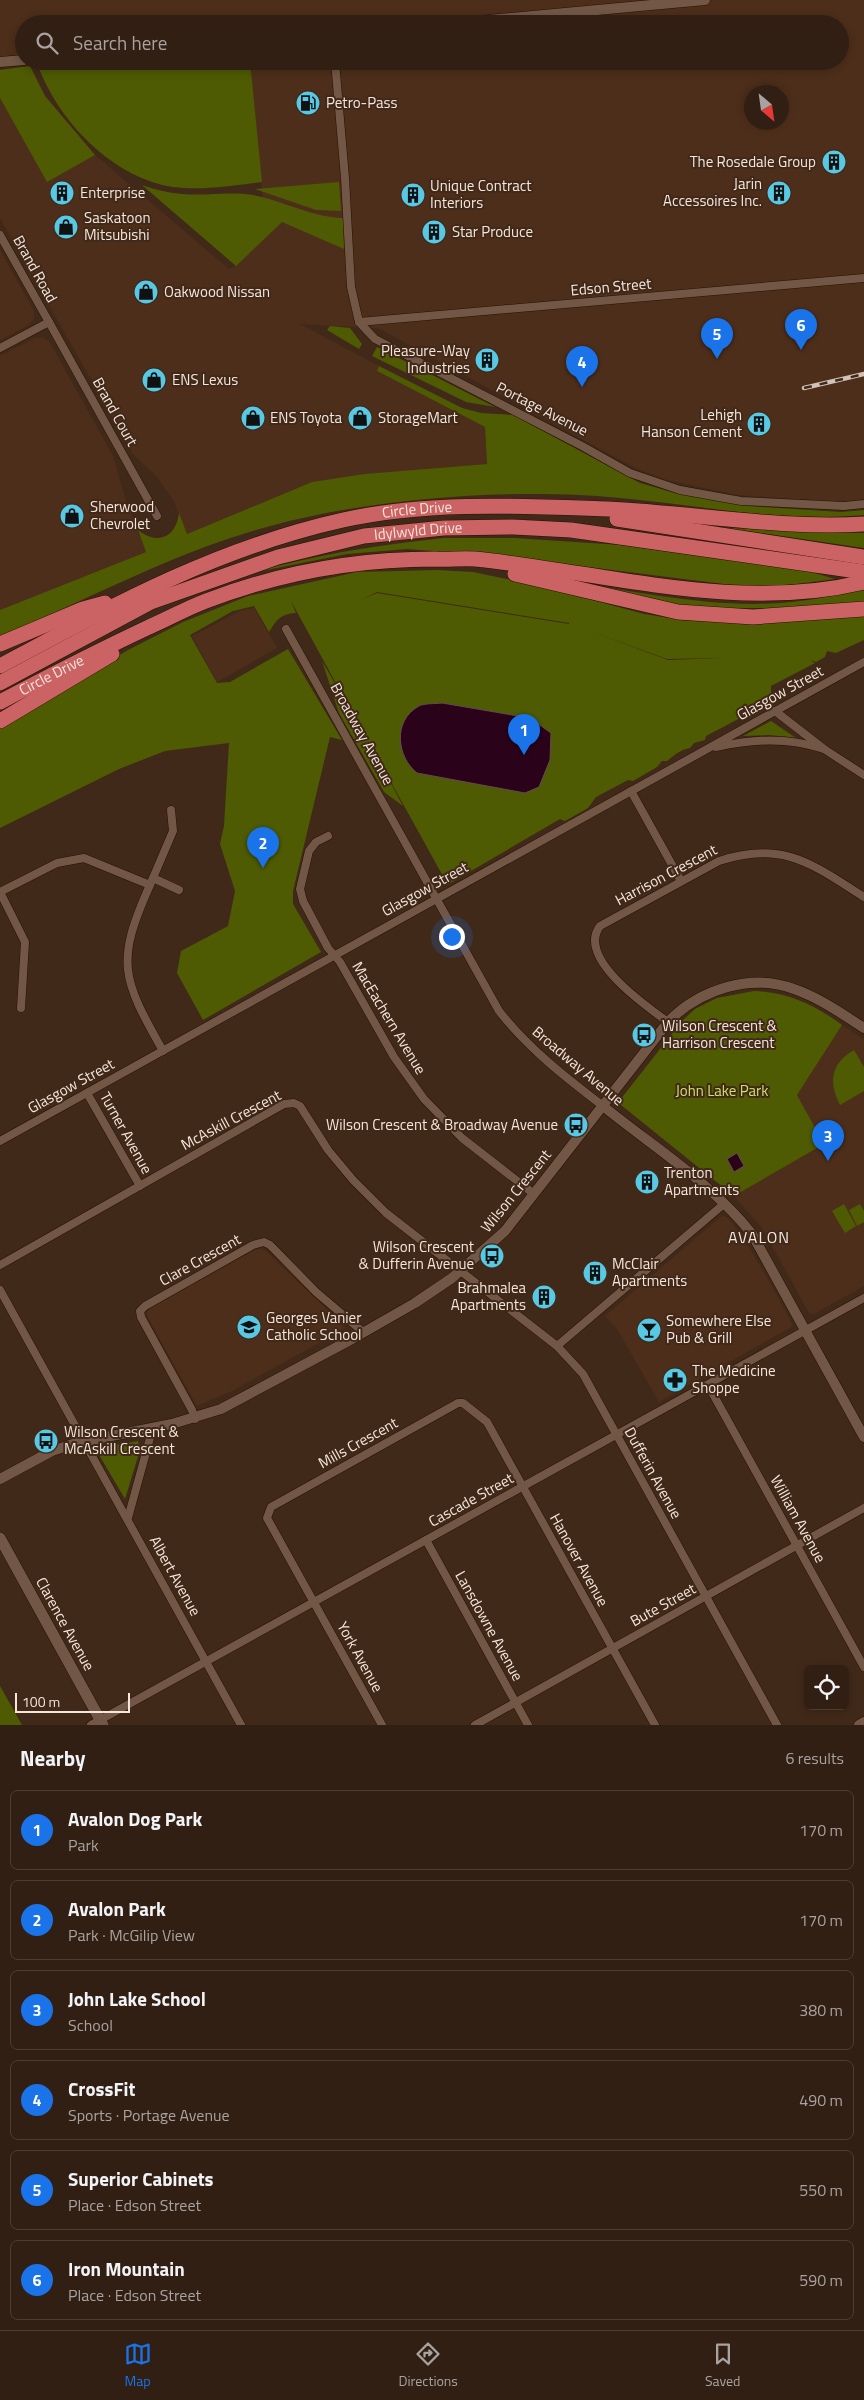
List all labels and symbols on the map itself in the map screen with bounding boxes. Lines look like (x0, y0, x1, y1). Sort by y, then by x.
north arrow (744, 85, 789, 130)
fuel station icon: Petro-Pass (295, 90, 321, 116)
place label: Petro-Pass (326, 91, 397, 114)
building icon: The Rosedale Group (821, 149, 847, 175)
place label: The Rosedale Group (690, 150, 816, 173)
place label: Jarin Accessoires Inc. (663, 172, 762, 212)
place label: Unique Contract Interiors (430, 174, 532, 214)
building icon: Enterprise (49, 180, 75, 206)
building icon: Jarin Accessoires Inc. (766, 180, 792, 206)
place label: Enterprise (80, 181, 145, 204)
building icon: Unique Contract Interiors (400, 182, 426, 208)
place label: Saskatoon Mitsubishi (84, 206, 150, 246)
shop icon: Saskatoon Mitsubishi (53, 214, 79, 240)
building icon: Star Produce (421, 219, 447, 245)
place label: Star Produce (452, 220, 533, 243)
street label: Brand Road (8, 231, 63, 307)
street label: Edson Street (570, 271, 653, 301)
shop icon: Oakwood Nissan (133, 279, 159, 305)
place label: Oakwood Nissan (164, 280, 270, 303)
pin: 6 (785, 309, 817, 350)
pin: 5 (701, 318, 733, 359)
place label: Pleasure-Way Industries (381, 339, 470, 379)
pin: 4 (566, 346, 598, 387)
building icon: Pleasure-Way Industries (474, 347, 500, 373)
shop icon: ENS Lexus (141, 367, 167, 393)
place label: ENS Lexus (172, 368, 238, 391)
street label: Brand Court (87, 373, 144, 451)
street label: Portage Avenue (492, 376, 592, 442)
place label: Lehigh Hanson Cement (641, 403, 743, 443)
shop icon: ENS Toyota (240, 405, 266, 431)
shop icon: StorageMart (347, 405, 373, 431)
place label: ENS Toyota (270, 406, 342, 429)
place label: StorageMart (378, 406, 458, 429)
building icon: Lehigh Hanson Cement (746, 411, 772, 437)
place label: Sherwood Chevrolet (90, 495, 154, 535)
street label: Circle Drive (381, 495, 453, 524)
shop icon: Sherwood Chevrolet (59, 503, 85, 529)
street label: Idylwyld Drive (373, 516, 462, 546)
street label: Circle Drive (15, 649, 88, 701)
street label: Glasgow Street (732, 659, 828, 726)
street label: Broadway Avenue (325, 678, 400, 789)
pin: 1 (508, 714, 540, 755)
pin: 2 (247, 827, 279, 868)
street label: Harrison Crescent (611, 838, 721, 911)
street label: Glasgow Street (377, 855, 473, 922)
your location (439, 924, 465, 950)
street label: MacEachern Avenue (347, 957, 432, 1079)
place label: Wilson Crescent & Harrison Crescent (662, 1014, 778, 1054)
street label: Broadway Avenue (527, 1020, 629, 1111)
bus stop icon: Wilson Crescent & Harrison Crescent (631, 1022, 657, 1048)
street label: Glasgow Street (23, 1052, 119, 1119)
park label: John Lake Park (676, 1079, 768, 1102)
street label: McAskill Crescent (177, 1083, 286, 1156)
street label: Turner Avenue (94, 1087, 159, 1178)
bus stop icon: Wilson Crescent & Broadway Avenue (563, 1112, 589, 1138)
place label: Wilson Crescent & Broadway Avenue (326, 1113, 558, 1136)
pin: 3 (812, 1120, 844, 1161)
street label: Wilson Crescent (475, 1144, 557, 1237)
place label: Trenton Apartments (664, 1161, 739, 1201)
building icon: Trenton Apartments (634, 1169, 660, 1195)
district label: AVALON (728, 1225, 790, 1249)
street label: Clare Crescent (155, 1227, 245, 1291)
place label: Wilson Crescent & Dufferin Avenue (359, 1235, 475, 1275)
bus stop icon: Wilson Crescent & Dufferin Avenue (479, 1243, 505, 1269)
place label: McClair Apartments (612, 1252, 687, 1292)
building icon: McClair Apartments (582, 1260, 608, 1286)
place label: Brahmalea Apartments (451, 1276, 526, 1316)
building icon: Brahmalea Apartments (531, 1284, 557, 1310)
place label: Georges Vanier Catholic School (266, 1306, 362, 1346)
place label: Somewhere Else Pub & Grill (666, 1309, 771, 1349)
school or university icon: Georges Vanier Catholic School (236, 1314, 262, 1340)
bar icon: Somewhere Else Pub & Grill (636, 1317, 662, 1343)
place label: The Medicine Shoppe (692, 1359, 776, 1399)
pharmacy icon: The Medicine Shoppe (662, 1367, 688, 1393)
street label: Mills Crescent (314, 1411, 402, 1474)
place label: Wilson Crescent & McAskill Crescent (64, 1420, 180, 1460)
street label: Dufferin Avenue (619, 1423, 688, 1523)
bus stop icon: Wilson Crescent & McAskill Crescent (33, 1428, 59, 1454)
street label: Cascade Street (424, 1466, 518, 1532)
street label: William Avenue (765, 1471, 832, 1567)
street label: Hanover Avenue (544, 1509, 615, 1611)
street label: Albert Avenue (144, 1531, 207, 1620)
street label: Lansdowne Avenue (450, 1566, 529, 1685)
street label: Clarence Avenue (30, 1573, 101, 1675)
street label: Bute Street (626, 1577, 700, 1632)
street label: York Avenue (332, 1617, 389, 1696)
scale bar (15, 1690, 130, 1713)

